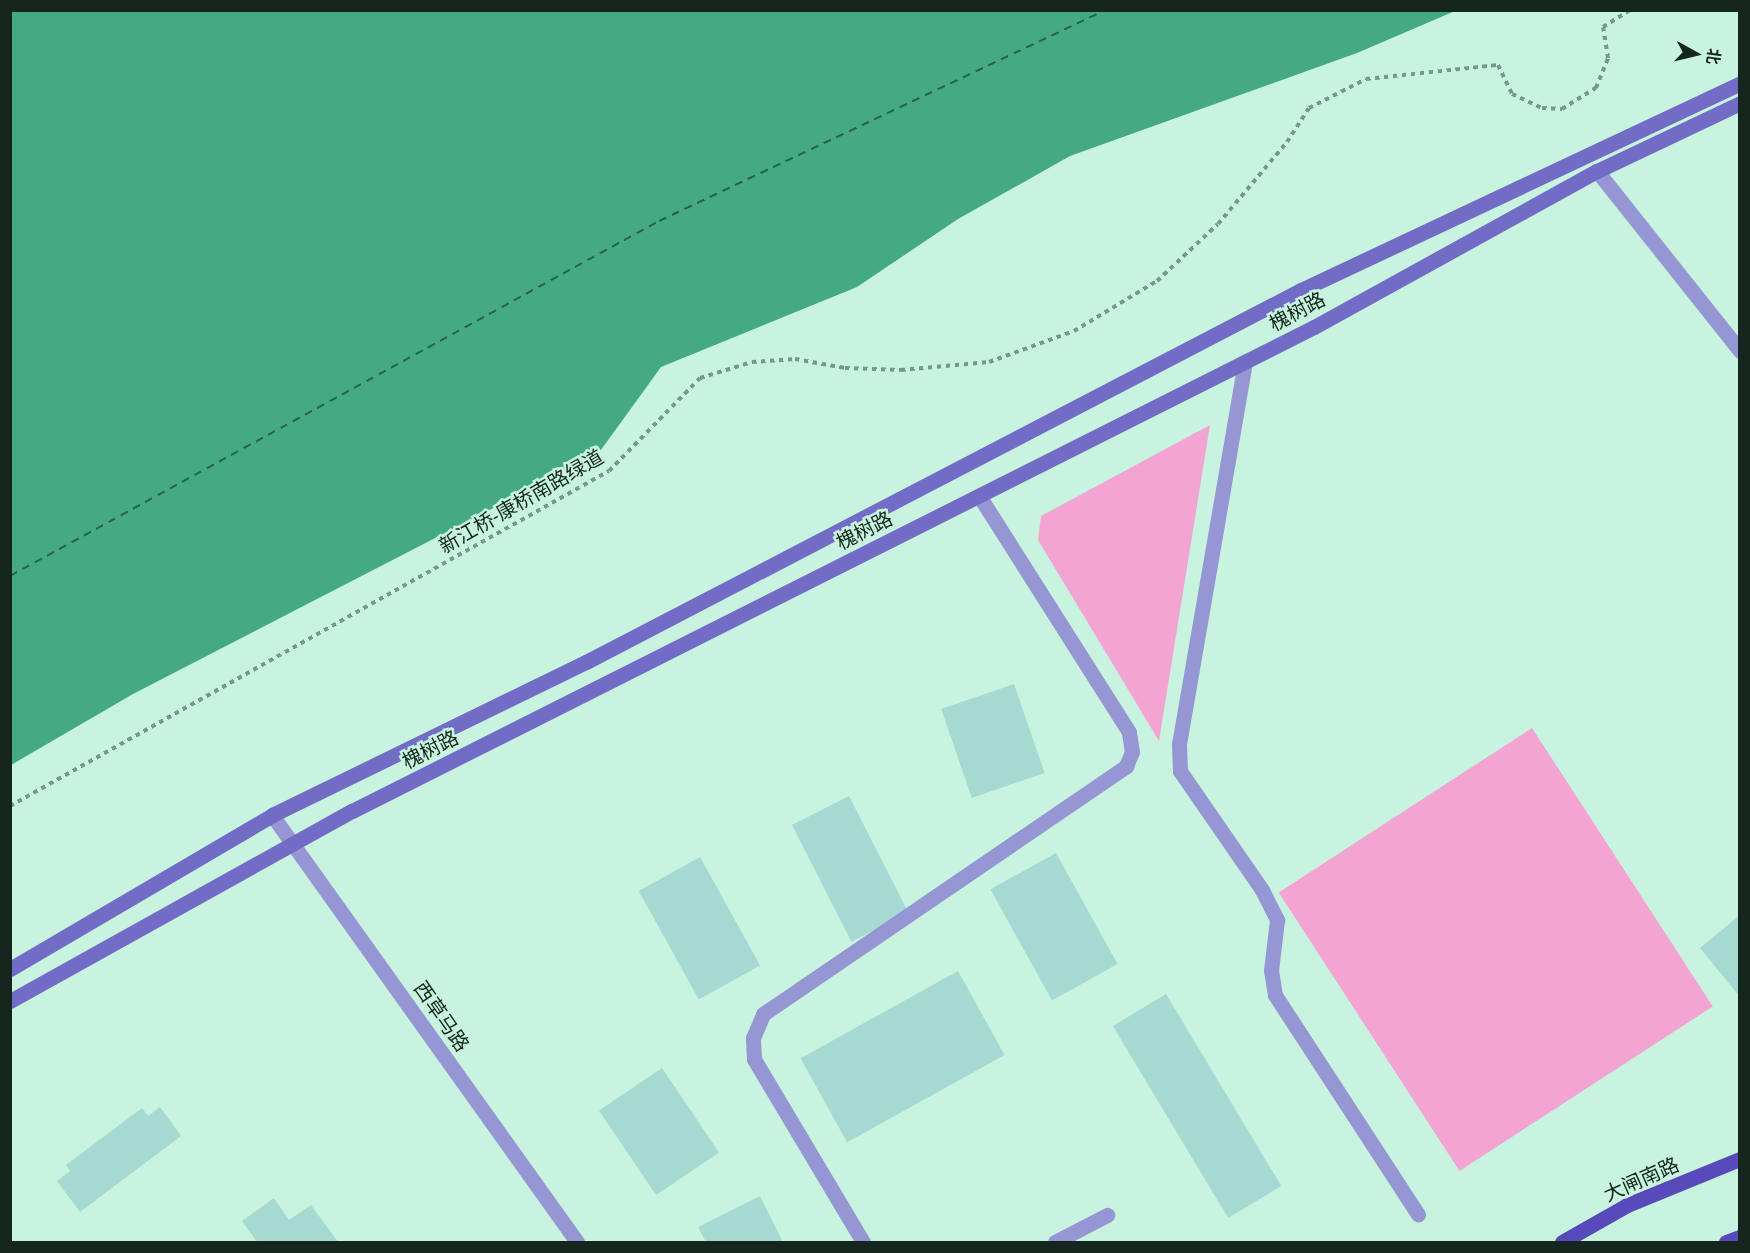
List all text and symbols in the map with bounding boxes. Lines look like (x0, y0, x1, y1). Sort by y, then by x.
north arrow (1666, 24, 1726, 84)
text: 北 (1704, 47, 1724, 66)
street label: 槐树路 (1265, 286, 1329, 336)
street label: 新江桥-康桥南路绿道 (435, 444, 607, 558)
street label: 槐树路 (832, 506, 896, 554)
street label: 槐树路 (398, 725, 462, 773)
street label: 西草马路 (409, 976, 475, 1056)
street label: 大闸南路 (1600, 1152, 1682, 1206)

